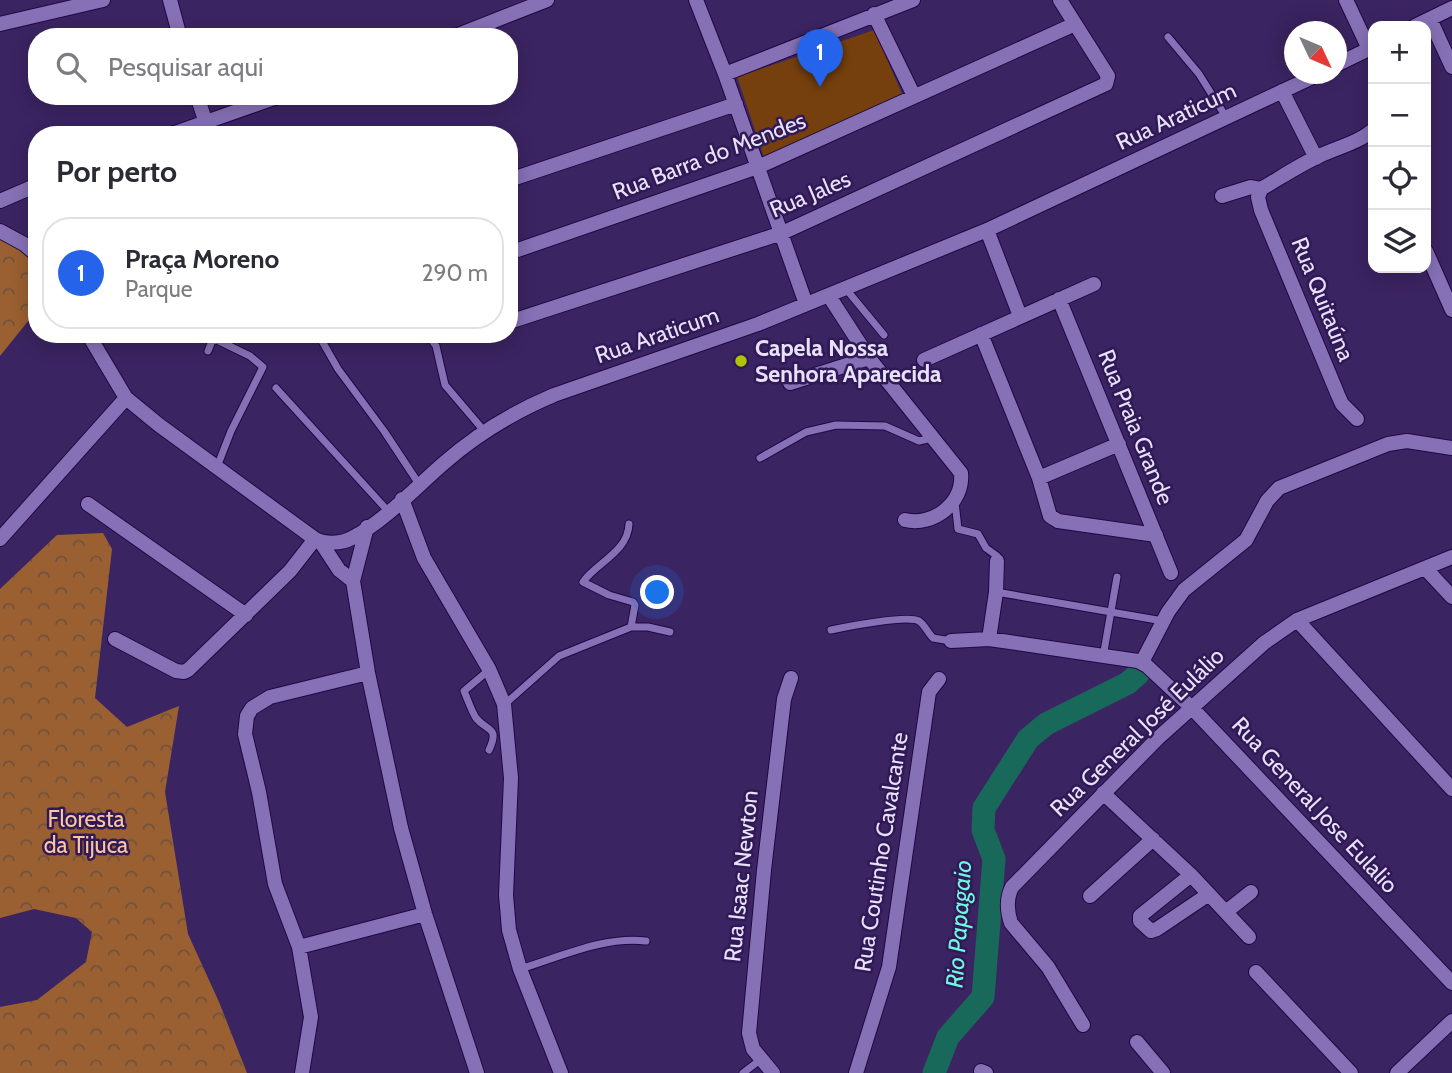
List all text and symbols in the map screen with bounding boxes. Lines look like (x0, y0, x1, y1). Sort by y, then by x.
north arrow (1284, 21, 1347, 84)
map controls (1368, 21, 1431, 273)
button: + (1368, 21, 1431, 84)
search box (28, 28, 518, 105)
pin: 1 (797, 29, 843, 87)
icon: search (52, 48, 90, 86)
text: Pesquisar aqui (108, 51, 264, 83)
street label: Rua Araticum (1112, 76, 1240, 156)
button: − (1368, 84, 1431, 147)
street label: Rua Barra do Mendes (608, 106, 810, 206)
button: locate (1368, 147, 1431, 210)
text: Por perto (56, 153, 177, 190)
street label: Rua Jales (765, 164, 855, 224)
button: layers (1368, 210, 1431, 273)
street label: Rua Quitaúna (1285, 233, 1361, 365)
text: Praça Moreno (125, 243, 279, 275)
text: 1 (77, 259, 85, 287)
text: 290 m (421, 259, 488, 287)
text: Parque (125, 275, 192, 303)
street label: Rua Araticum (591, 301, 723, 369)
place label: Capela Nossa Senhora Aparecida (755, 334, 942, 388)
street label: Rua Praia Grande (1092, 345, 1180, 509)
marker: Capela Nossa Senhora Aparecida (733, 353, 749, 369)
your location (640, 575, 674, 609)
street label: Rua General José Eulálio (1044, 642, 1230, 822)
street label: Rua General Jose Eulalio (1226, 711, 1404, 899)
street label: Rua Coutinho Cavalcante (848, 730, 914, 974)
street label: Rua Isaac Newton (718, 789, 764, 963)
park label: Floresta da Tijuca (44, 805, 128, 859)
water label: Rio Papagaio (940, 859, 977, 989)

